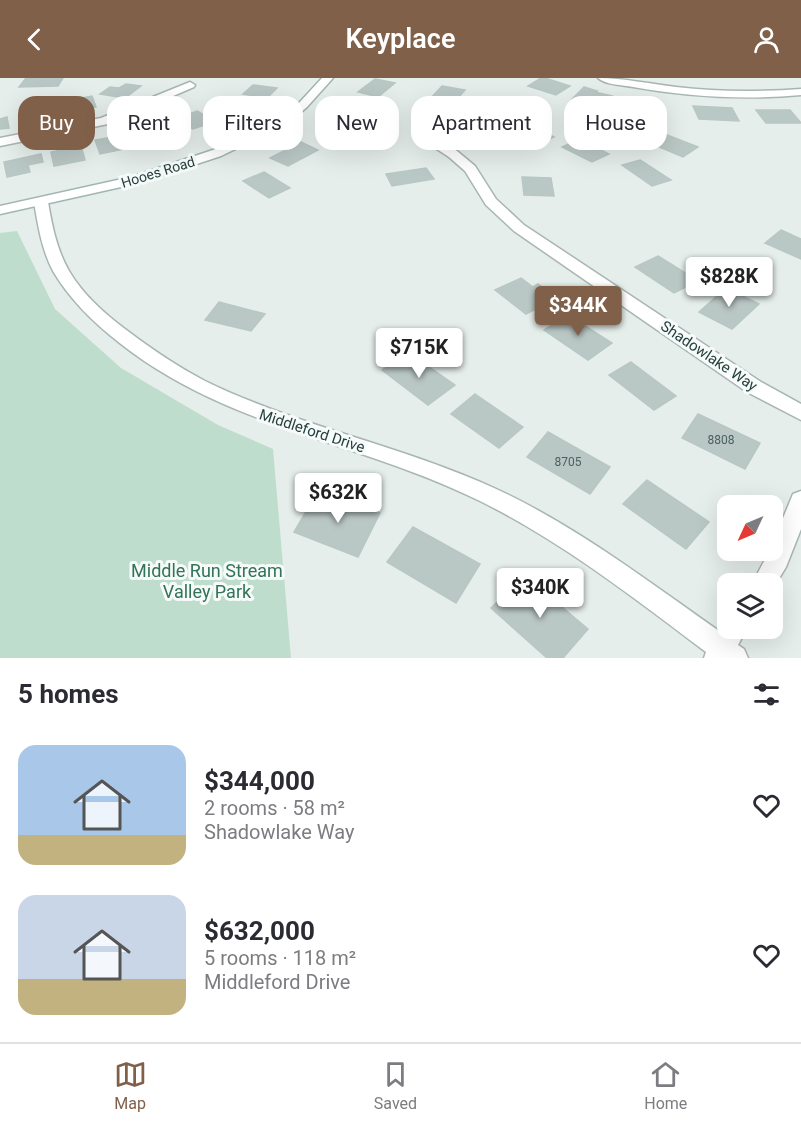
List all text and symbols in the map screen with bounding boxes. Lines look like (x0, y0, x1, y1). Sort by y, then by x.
icon: back (18, 23, 51, 56)
text: Keyplace (346, 23, 455, 55)
icon: person (750, 23, 783, 56)
chip: Buy (18, 96, 95, 150)
chip: Rent (107, 96, 191, 150)
chip: Filters (203, 96, 303, 150)
chip: New (315, 96, 399, 150)
chip: Apartment (411, 96, 552, 150)
chip: House (564, 96, 667, 150)
street label: Hooes Road (119, 153, 197, 191)
pin: $828K (687, 257, 771, 308)
text: $828K (700, 264, 758, 288)
pin: $344K (536, 286, 620, 337)
text: $344K (549, 293, 607, 317)
street label: Shadowlake Way (657, 317, 761, 395)
pin: $715K (377, 328, 461, 379)
text: $715K (390, 335, 448, 359)
street label: Middleford Drive (257, 405, 367, 457)
house number: 8808 (708, 433, 735, 447)
house number: 8705 (555, 455, 582, 469)
pin: $632K (296, 473, 380, 524)
text: $632K (309, 480, 367, 504)
north arrow (717, 495, 783, 561)
map controls (717, 495, 783, 639)
park label: Middle Run Stream Valley Park (131, 560, 283, 602)
pin: $340K (498, 568, 582, 619)
button: layers (717, 573, 783, 639)
text: $340K (511, 575, 569, 599)
icon: filters (750, 678, 783, 711)
text: 5 homes (18, 679, 119, 709)
text: $344,000 (204, 766, 315, 796)
icon: home (66, 769, 138, 841)
icon: heart (750, 789, 783, 822)
text: 2 rooms · 58 m² (204, 796, 345, 820)
text: Shadowlake Way (204, 820, 354, 844)
text: $632,000 (204, 916, 315, 946)
icon: home (66, 919, 138, 991)
icon: heart (750, 939, 783, 972)
text: 5 rooms · 118 m² (204, 946, 356, 970)
text: Middleford Drive (204, 970, 350, 994)
tab: Map (114, 1058, 147, 1113)
tab: Saved (374, 1058, 417, 1113)
tab: Home (644, 1058, 687, 1113)

